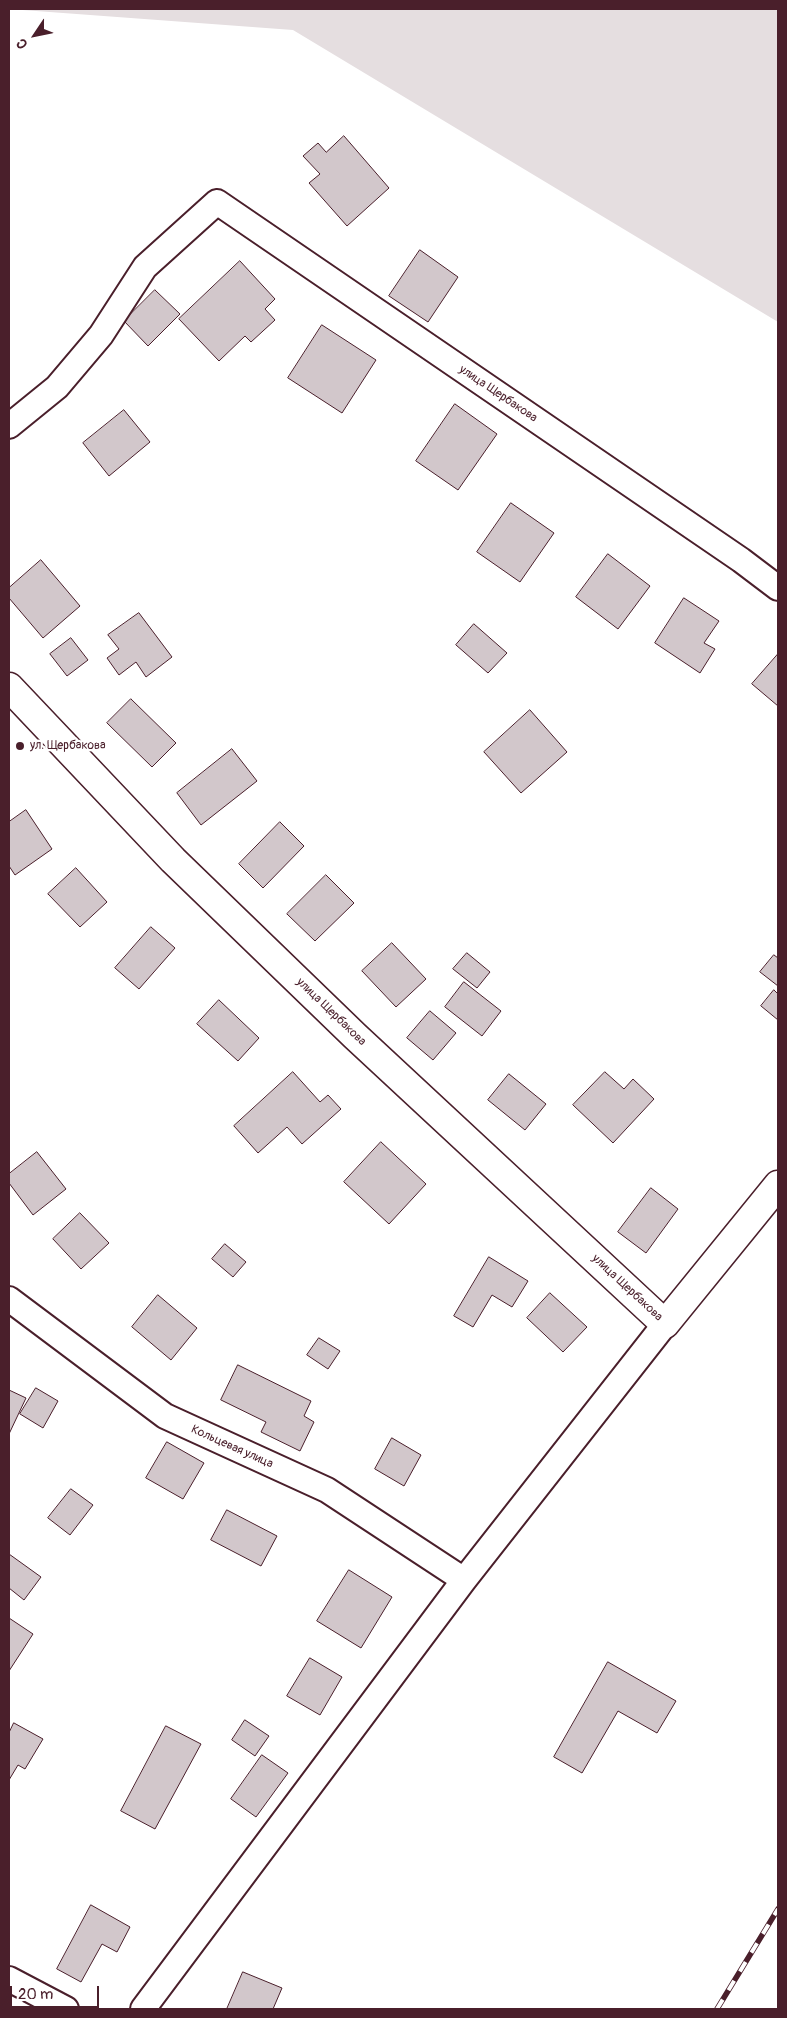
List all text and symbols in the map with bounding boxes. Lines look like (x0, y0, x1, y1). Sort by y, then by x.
north arrow (10, 10, 60, 60)
text: С (13, 35, 32, 52)
street label: улица Щербакова (456, 362, 540, 426)
place label: ул. Щербакова (30, 739, 106, 753)
marker: ул. Щербакова (14, 740, 26, 752)
street label: улица Щербакова (293, 975, 369, 1049)
street label: улица Щербакова (589, 1252, 665, 1324)
street label: Кольцевая улица (189, 1422, 275, 1472)
scale bar (12, 1976, 101, 2008)
text: 20 m (18, 1985, 53, 2004)

